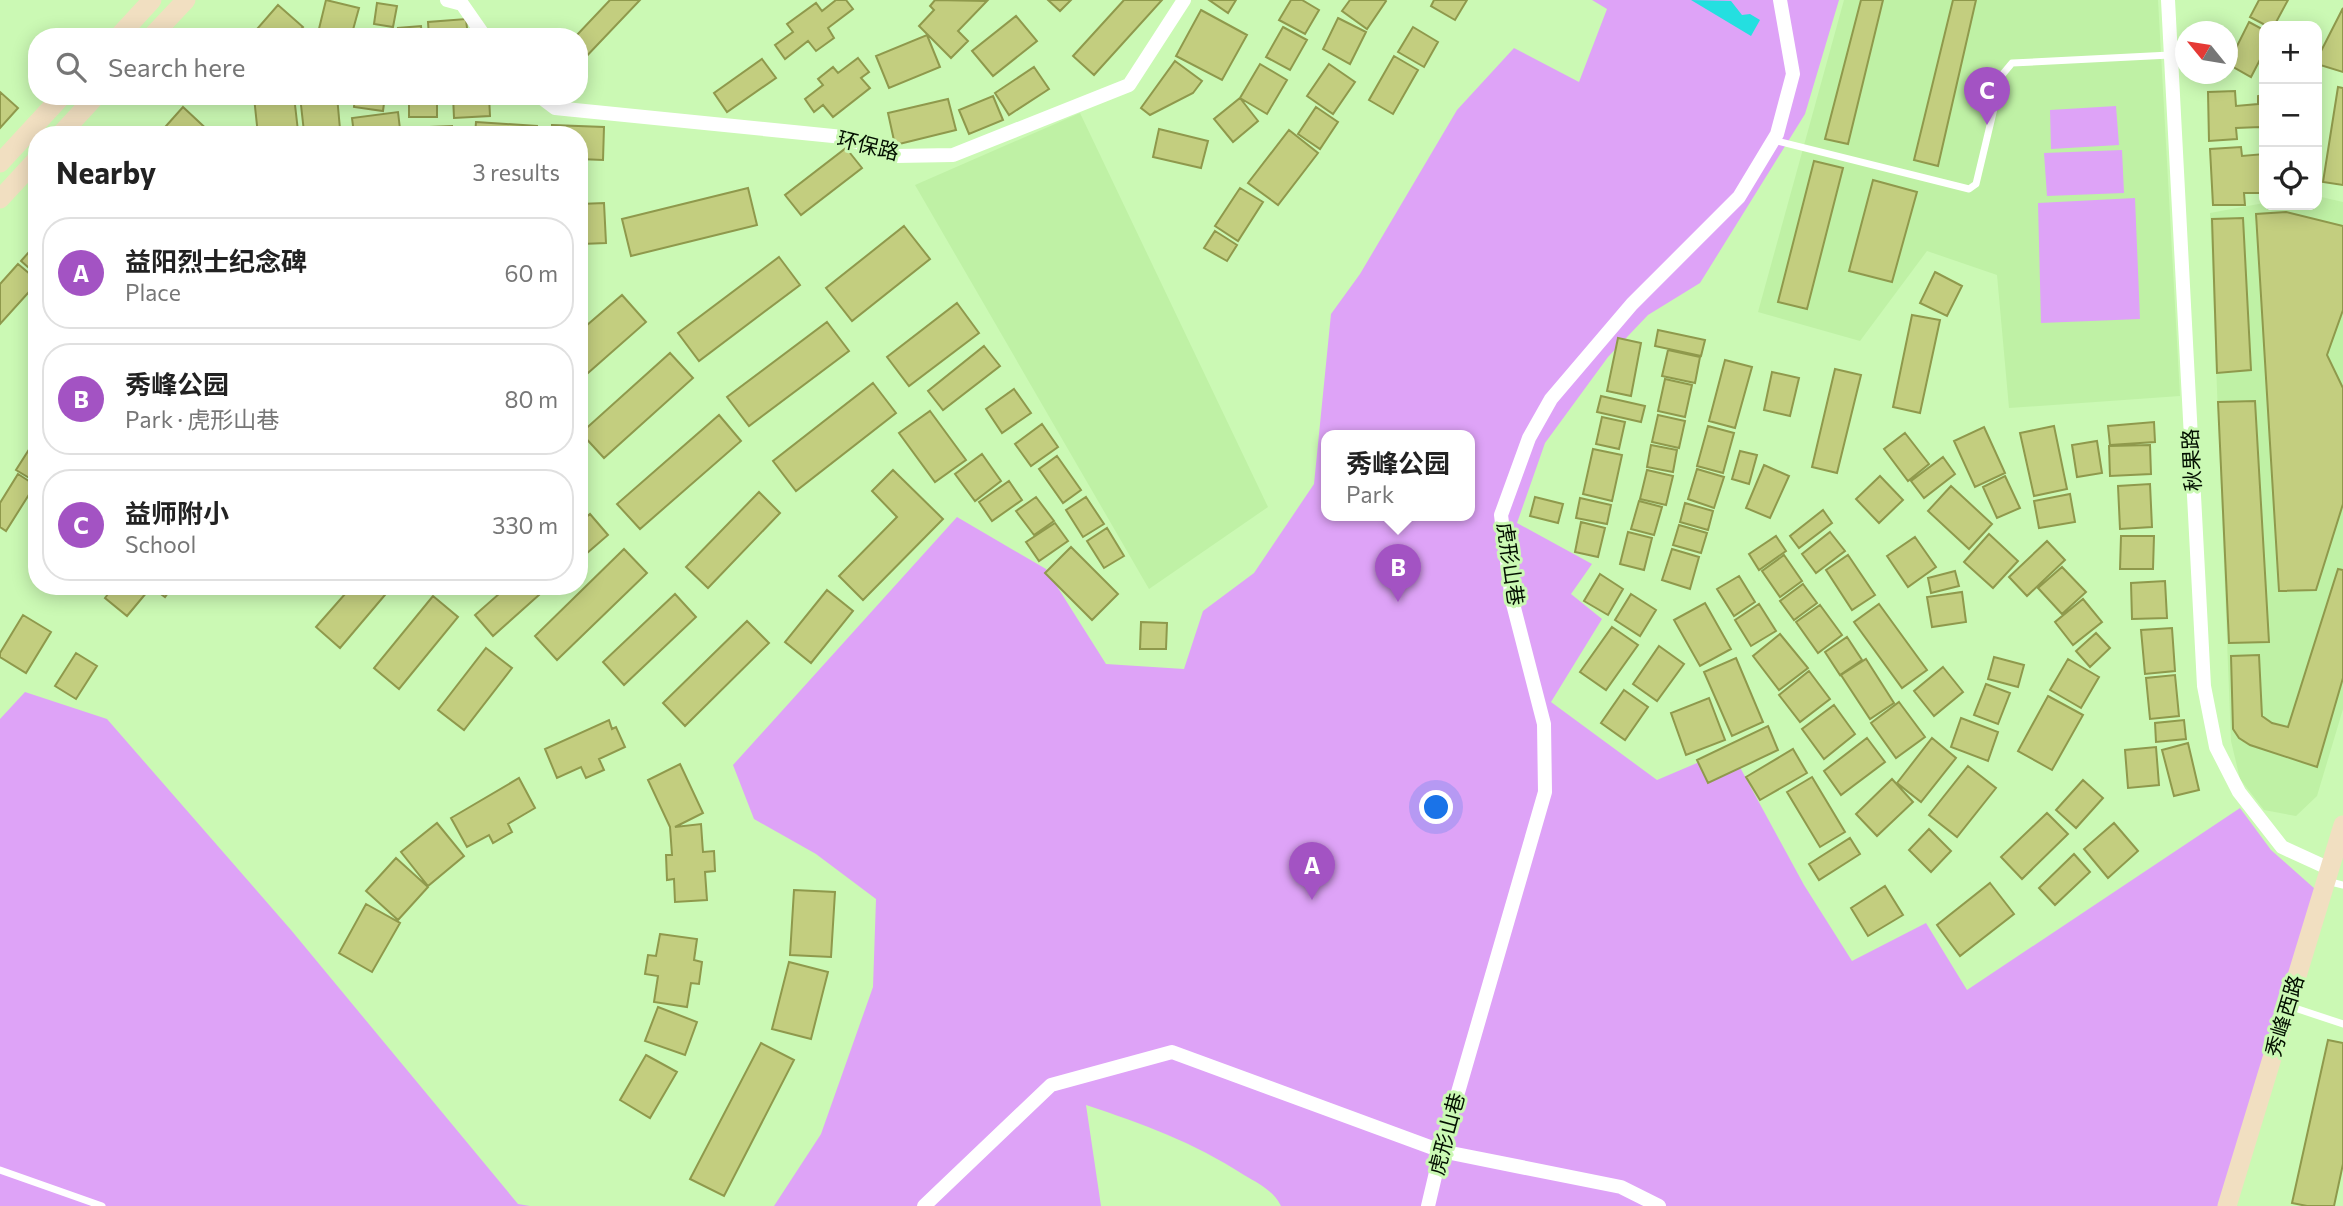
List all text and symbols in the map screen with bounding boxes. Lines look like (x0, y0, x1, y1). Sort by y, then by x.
north arrow (2175, 21, 2238, 84)
map controls (2259, 21, 2322, 210)
button: + (2259, 21, 2322, 84)
search box (28, 28, 588, 105)
icon: search (52, 48, 90, 86)
text: Search here (108, 51, 246, 82)
pin: C (1964, 67, 2010, 125)
button: − (2259, 84, 2322, 147)
street label: 环保路 (835, 125, 902, 164)
button: locate (2259, 147, 2322, 210)
text: Nearby (56, 153, 156, 190)
text: 3 results (473, 158, 560, 186)
text: 益阳烈士纪念碑 (125, 245, 307, 276)
text: A (73, 259, 89, 287)
text: 60 m (505, 259, 558, 287)
text: Place (125, 278, 181, 306)
text: 秀峰公园 (125, 368, 229, 399)
text: B (73, 385, 89, 413)
text: 80 m (505, 385, 558, 413)
text: Park · 虎形山巷 (125, 405, 279, 433)
street label: 秋果路 (2176, 428, 2205, 492)
popup (1321, 430, 1475, 521)
text: 秀峰公园 (1346, 447, 1450, 478)
text: Park (1346, 480, 1394, 508)
text: 益师附小 (125, 497, 229, 528)
text: C (73, 511, 89, 539)
text: 330 m (492, 511, 558, 539)
street label: 虎形山巷 (1493, 520, 1530, 607)
text: School (125, 530, 196, 558)
pin: B (1375, 544, 1421, 602)
your location (1419, 790, 1453, 824)
pin: A (1289, 842, 1335, 900)
street label: 秀峰西路 (2259, 972, 2308, 1059)
street label: 虎形山巷 (1423, 1090, 1468, 1177)

